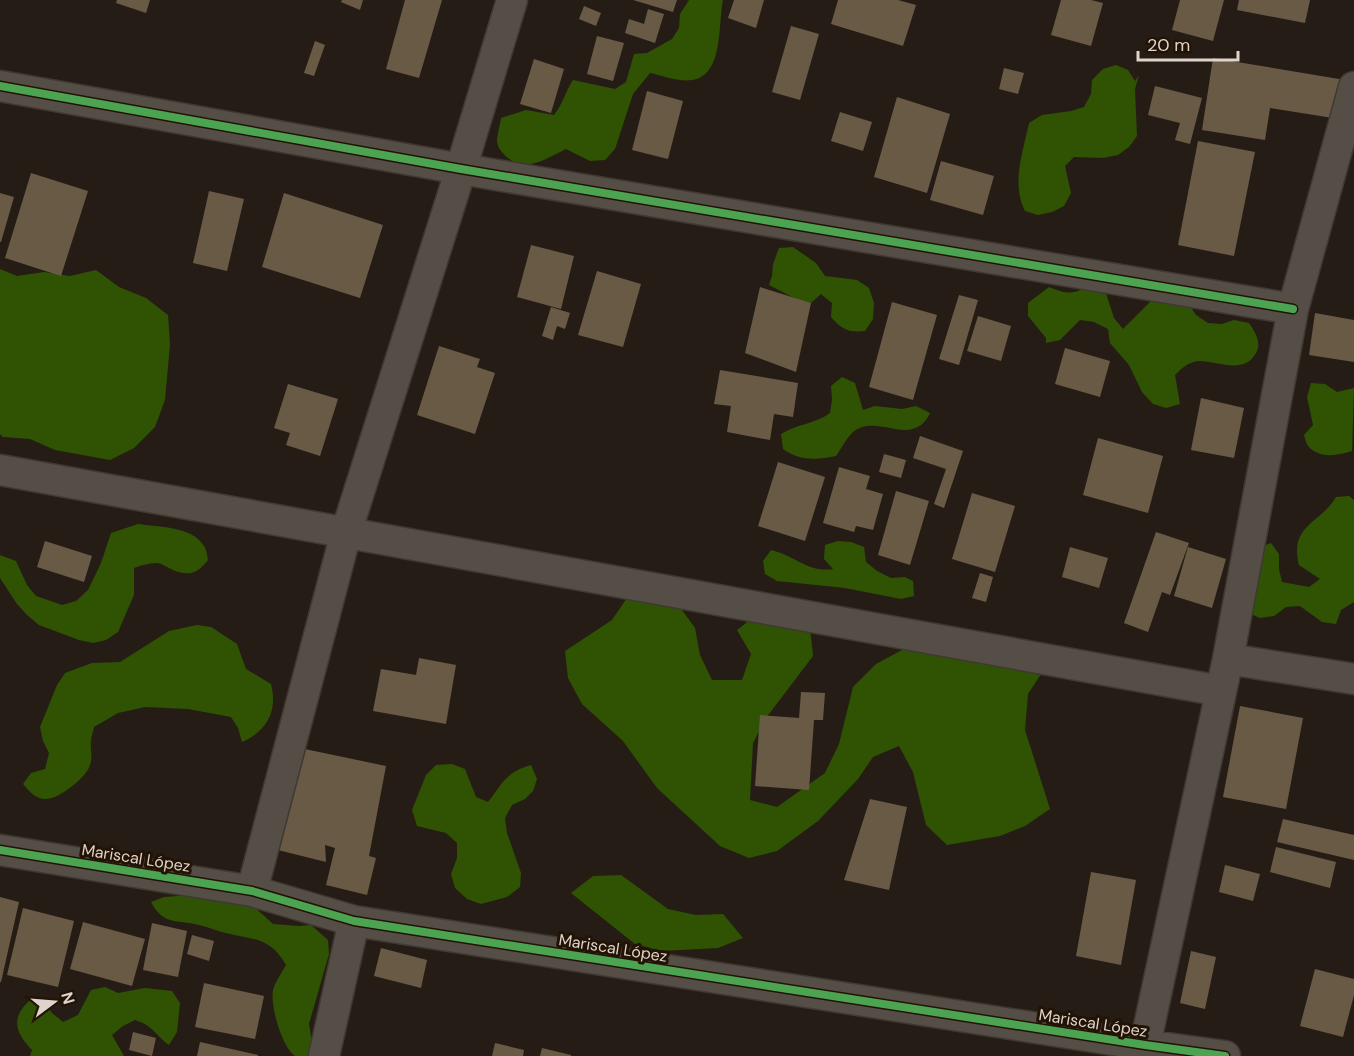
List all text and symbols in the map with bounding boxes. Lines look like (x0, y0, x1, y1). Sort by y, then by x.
scale bar (1138, 24, 1238, 62)
text: 20 m (1147, 33, 1190, 57)
street label: Mariscal López (80, 839, 192, 877)
street label: Mariscal López (557, 929, 669, 967)
north arrow (24, 972, 84, 1032)
text: N (56, 989, 80, 1007)
street label: Mariscal López (1037, 1004, 1149, 1042)

